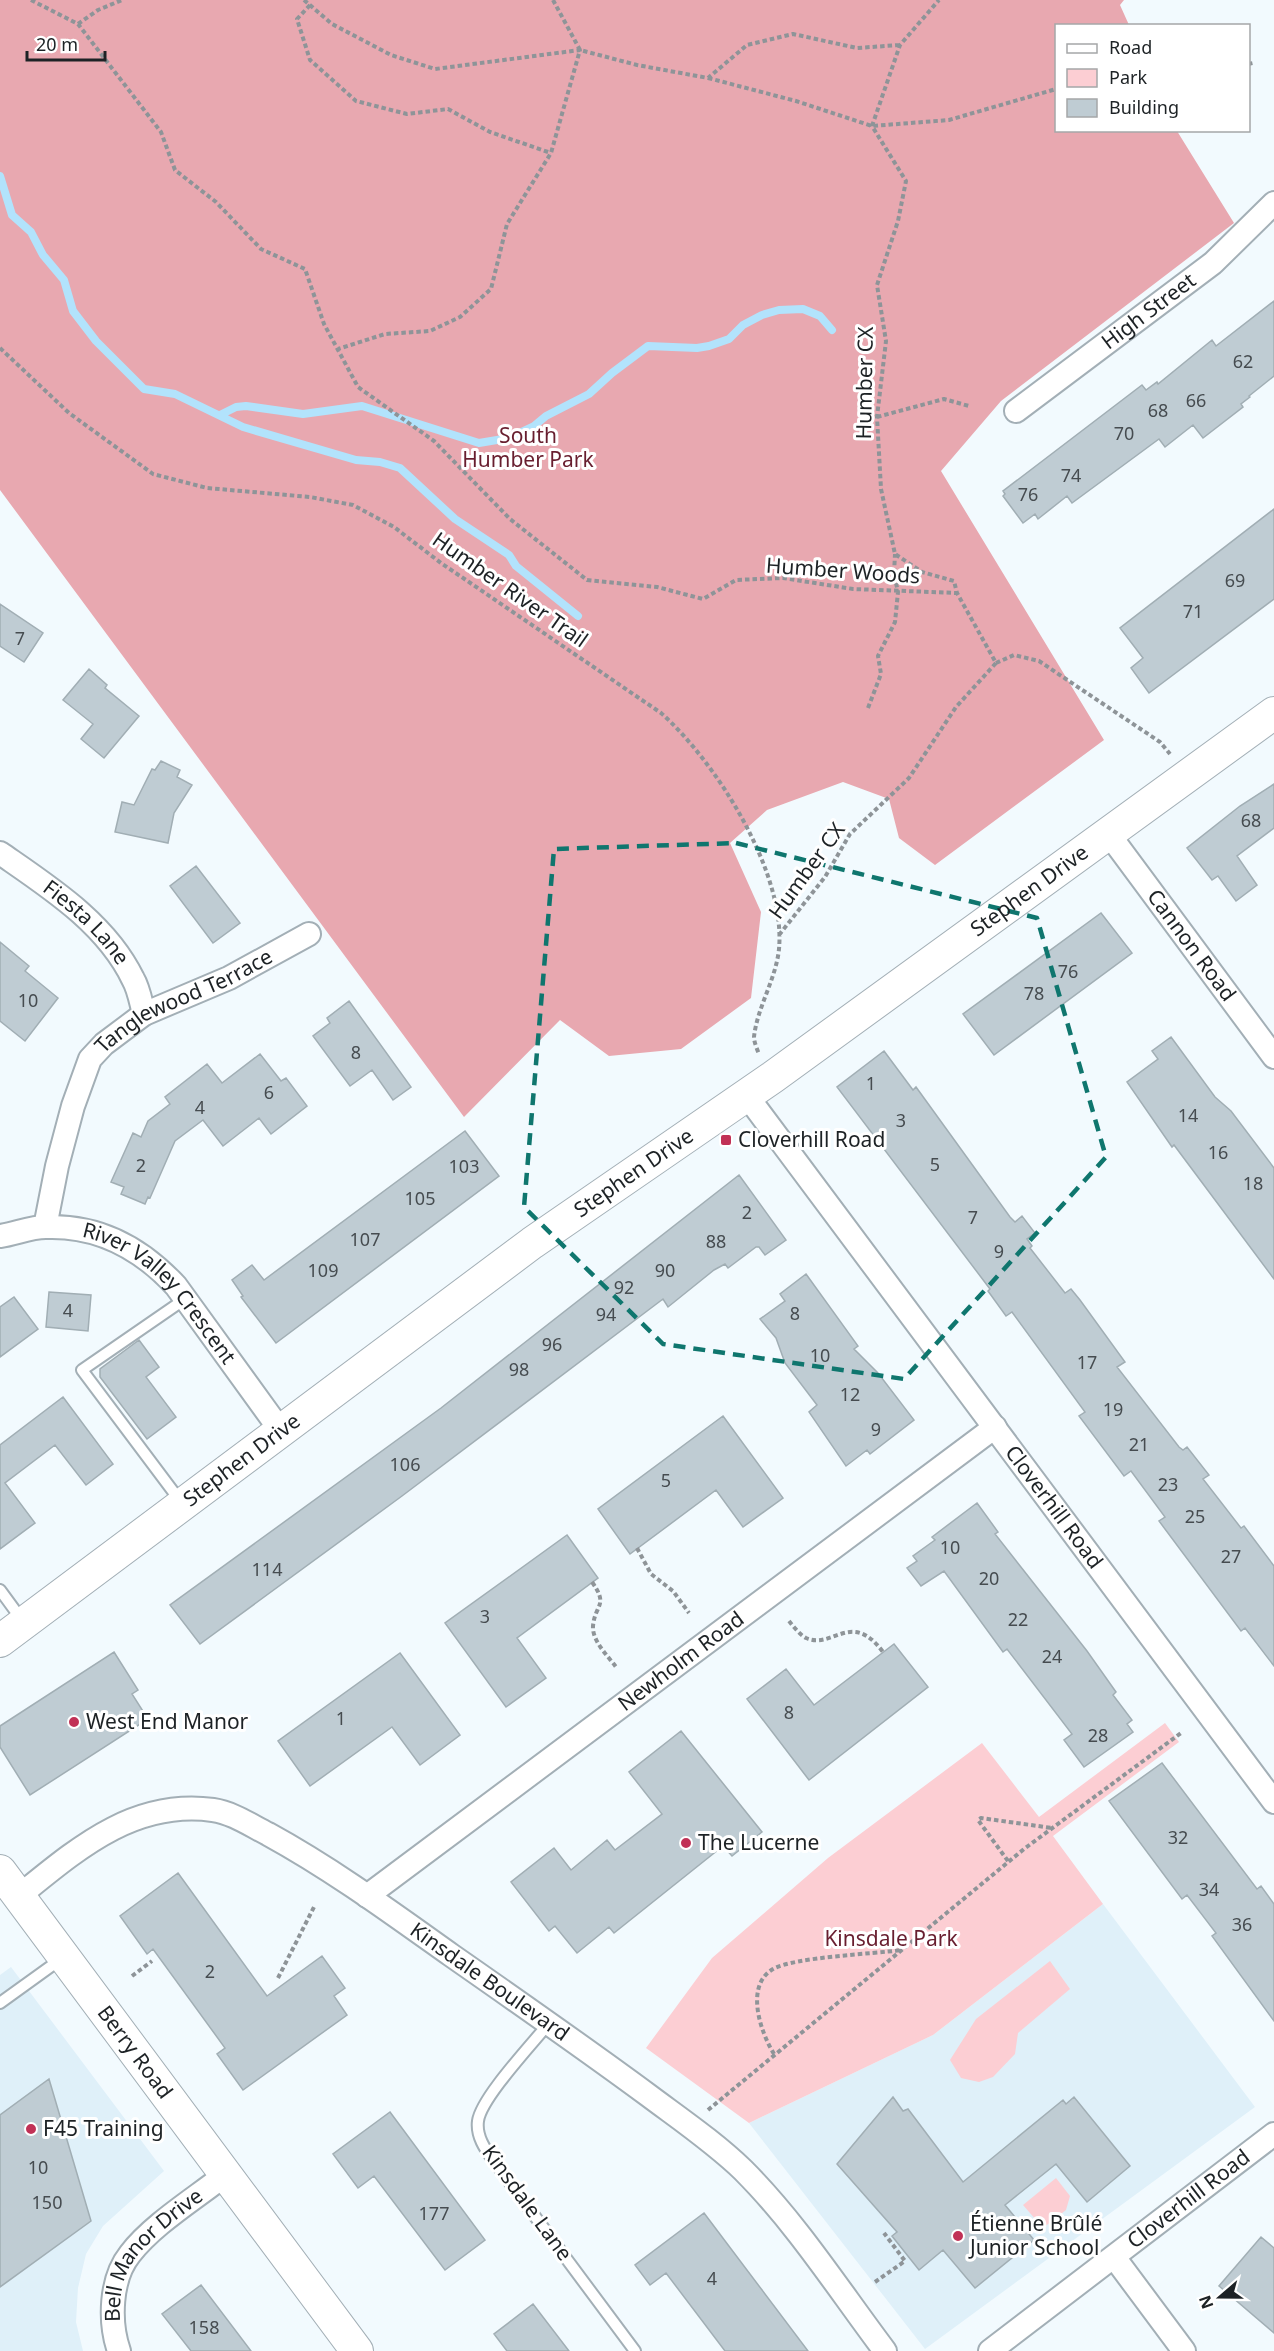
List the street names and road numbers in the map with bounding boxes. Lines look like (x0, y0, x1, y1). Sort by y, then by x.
street label: High Street (1095, 266, 1201, 355)
street label: Humber CX (849, 326, 879, 440)
street label: Humber River Trail (427, 525, 594, 653)
street label: Humber Woods (765, 551, 921, 589)
street label: Humber CX (762, 816, 851, 924)
street label: Stephen Drive (964, 838, 1093, 942)
street label: Fiesta Lane (38, 873, 136, 970)
street label: Cannon Road (1141, 883, 1243, 1007)
street label: Tanglewood Terrace (88, 942, 277, 1058)
street label: Stephen Drive (568, 1121, 698, 1223)
street label: River Valley Crescent (80, 1215, 243, 1370)
street label: Stephen Drive (177, 1406, 305, 1512)
street label: Cloverhill Road (999, 1439, 1110, 1574)
street label: Newholm Road (612, 1604, 749, 1717)
street label: Kinsdale Boulevard (405, 1915, 575, 2047)
street label: Berry Road (92, 1999, 180, 2104)
street label: Kinsdale Lane (476, 2139, 579, 2266)
street label: Cloverhill Road (1121, 2143, 1255, 2254)
street label: Bell Manor Drive (98, 2181, 208, 2322)

